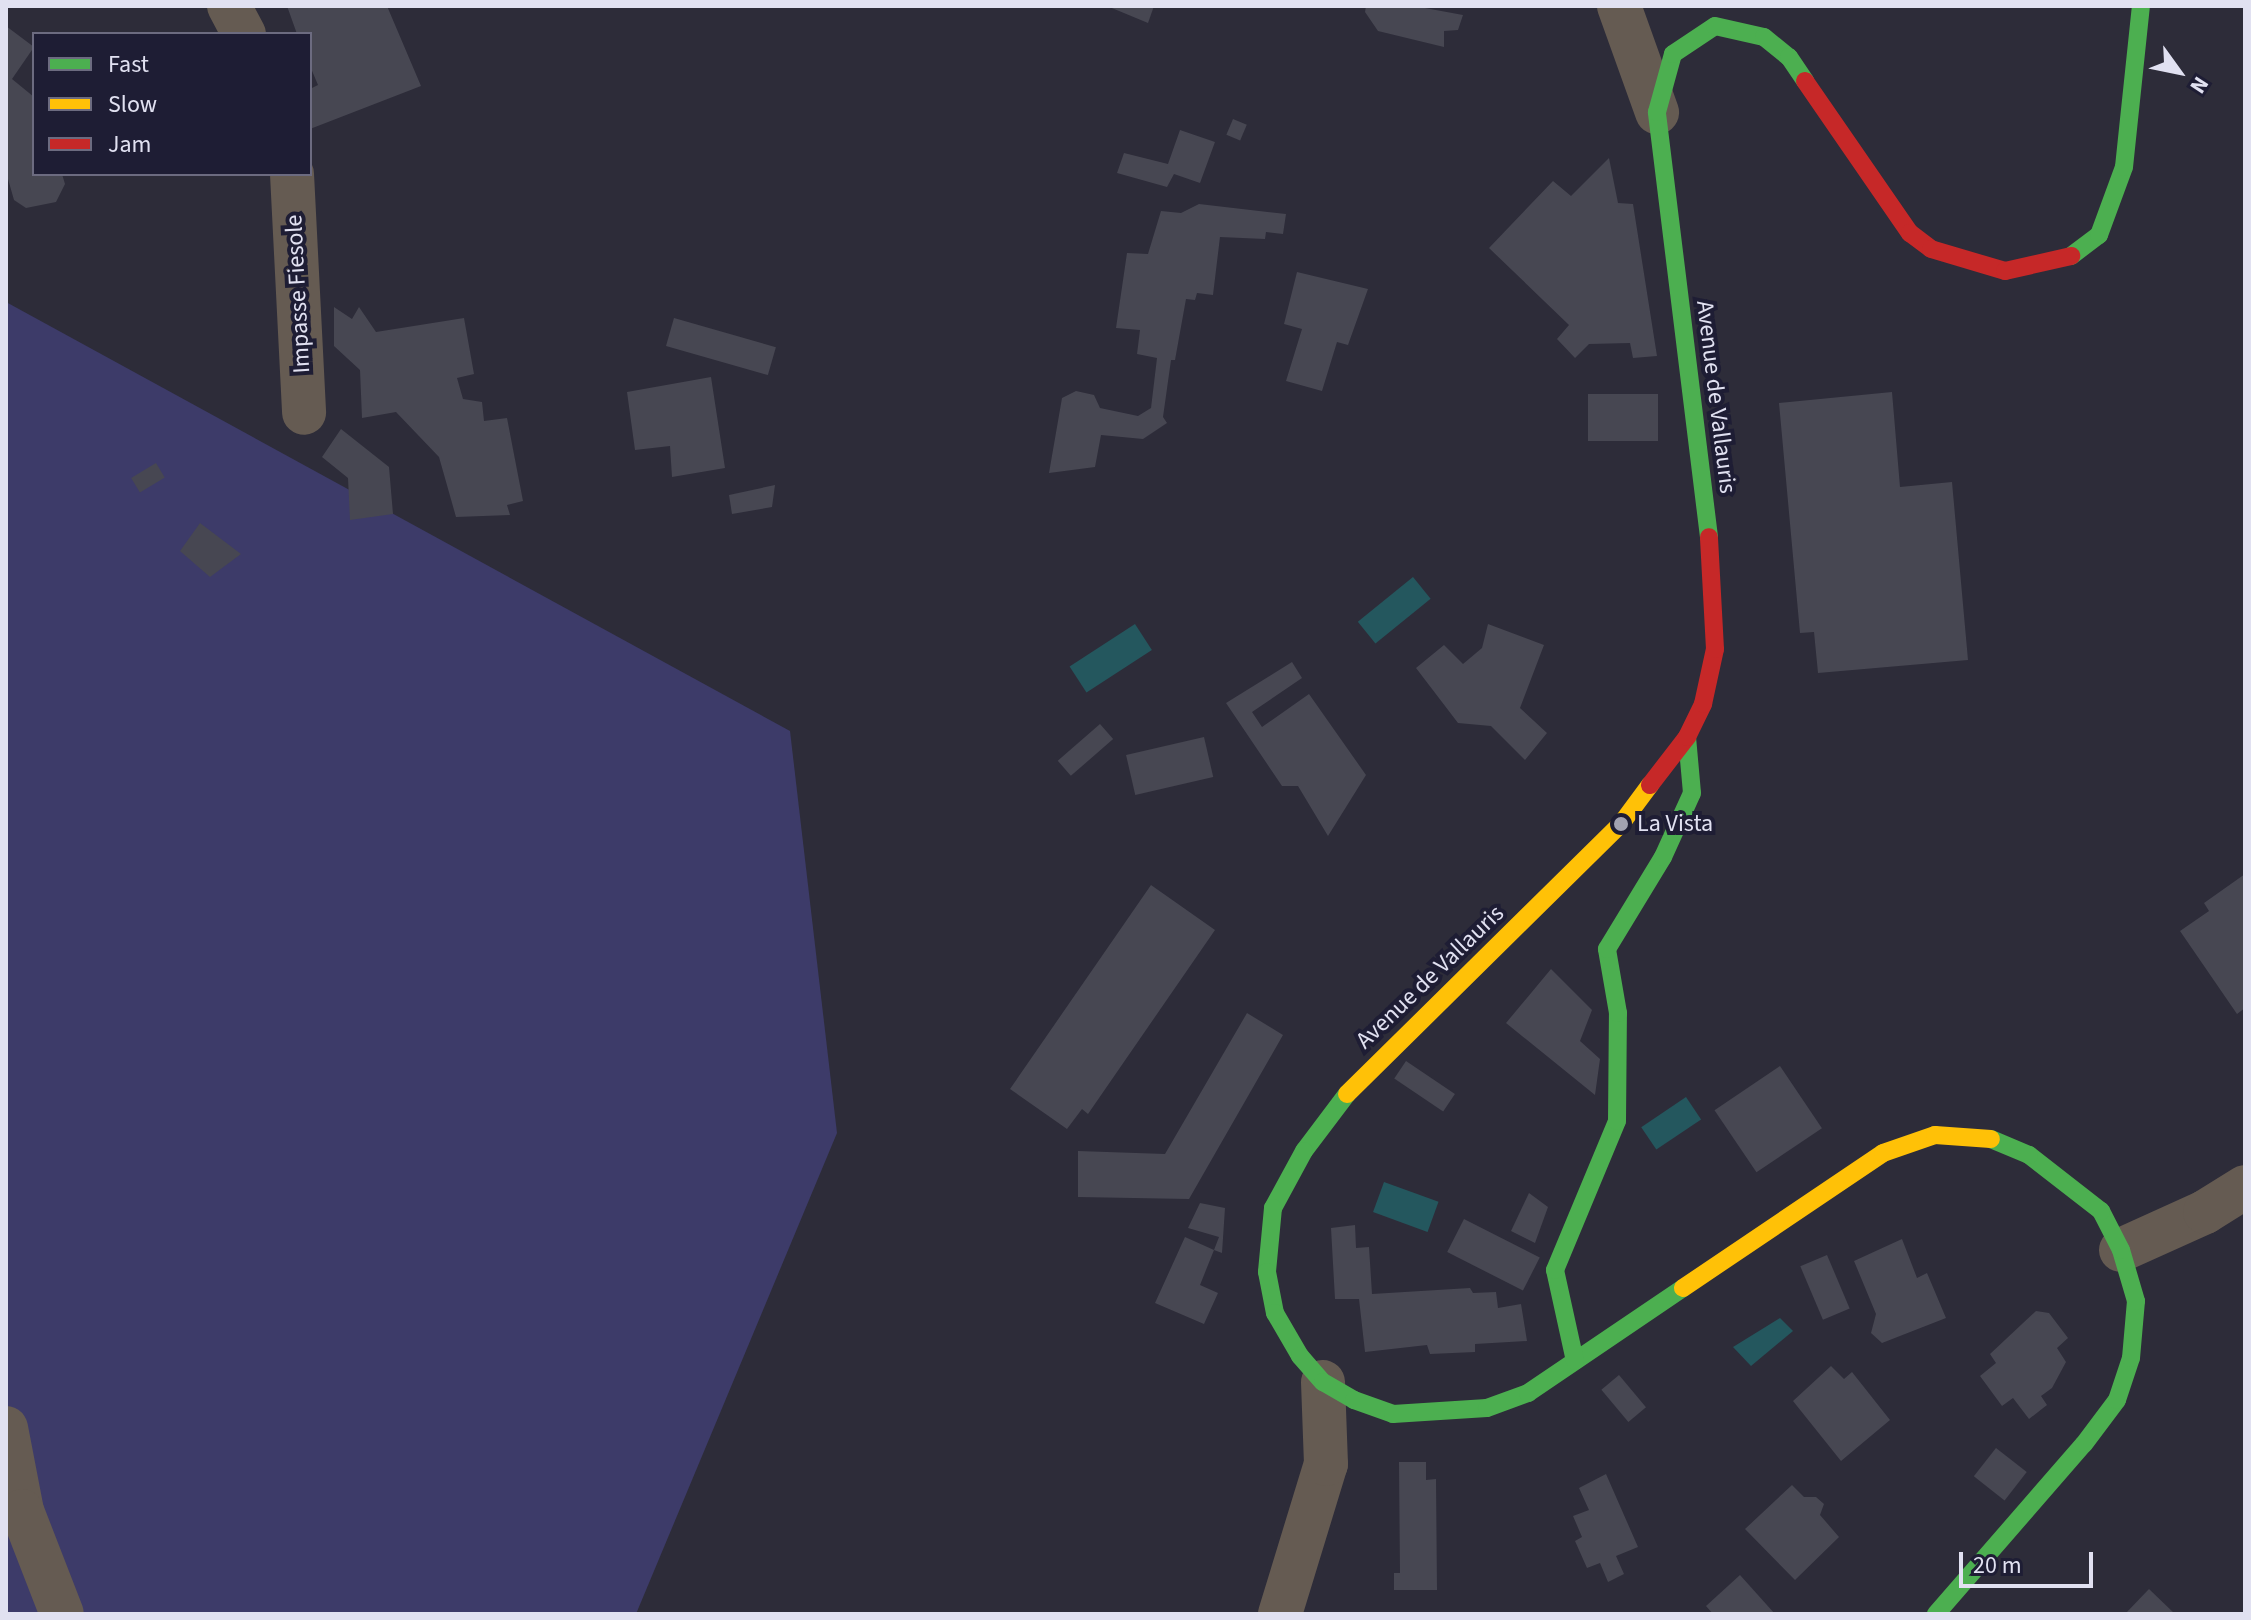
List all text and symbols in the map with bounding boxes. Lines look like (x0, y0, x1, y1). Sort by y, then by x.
legend (32, 32, 312, 176)
north arrow (2139, 32, 2219, 112)
text: Fast (108, 47, 149, 82)
text: N (2182, 70, 2217, 100)
text: Slow (108, 87, 157, 122)
text: Jam (108, 127, 152, 162)
street label: Impasse Fiesole (279, 214, 317, 374)
street label: Avenue de Vallauris (1690, 299, 1742, 495)
place label: La Vista (1637, 810, 1713, 838)
marker: La Vista (1612, 815, 1630, 833)
street label: Avenue de Vallauris (1350, 899, 1510, 1055)
scale bar (1963, 1536, 2097, 1586)
text: 20 m (1973, 1548, 2022, 1583)

